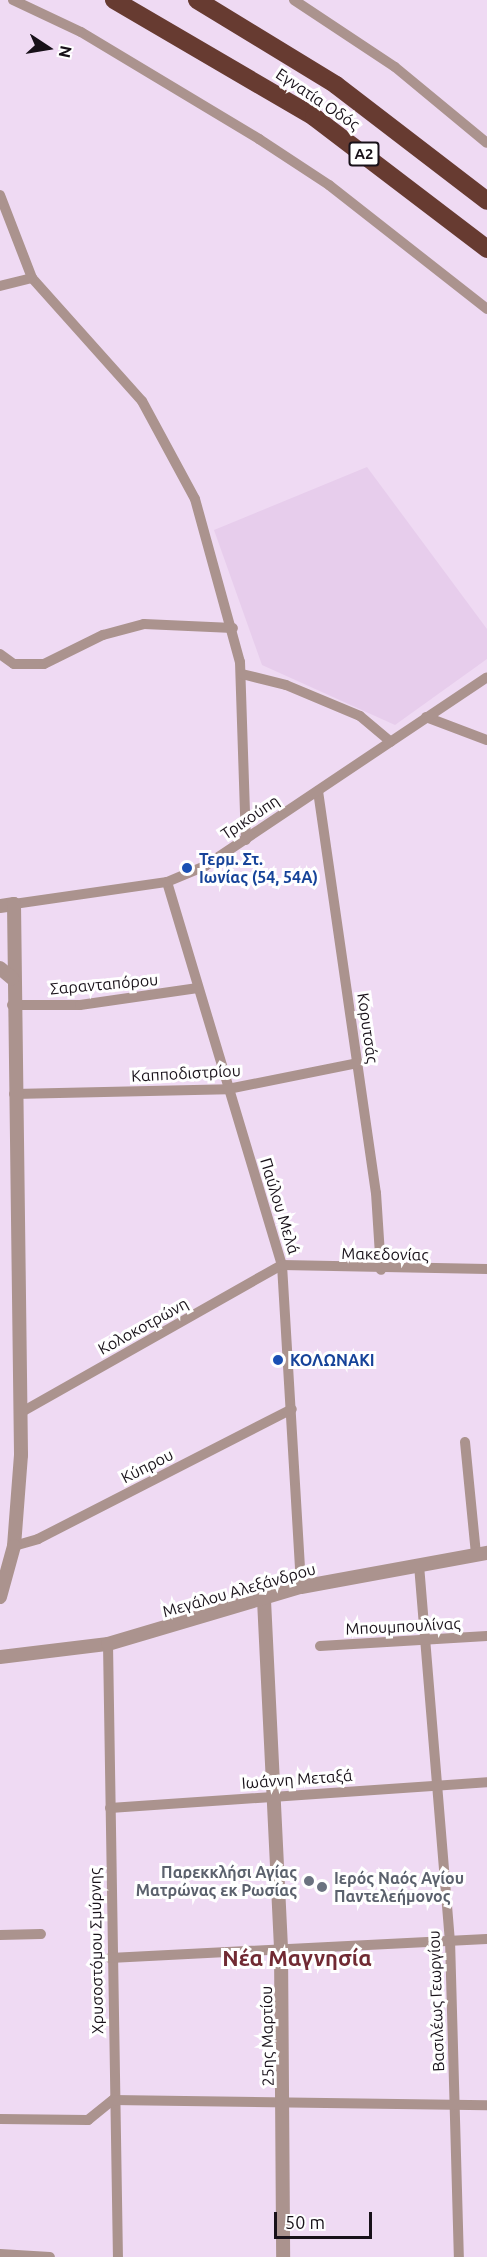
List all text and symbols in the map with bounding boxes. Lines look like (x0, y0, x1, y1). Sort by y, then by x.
north arrow (18, 18, 78, 78)
text: N (56, 44, 76, 59)
street label: Εγνατία Οδός (272, 64, 364, 134)
road number: Α2 (348, 142, 380, 166)
street label: Τρικούπη (217, 791, 283, 843)
place label: Τερμ. Στ. Ιωνίας (54, 54Α) (199, 849, 318, 887)
marker: Τερμ. Στ. Ιωνίας (54, 54Α) (180, 861, 194, 875)
street label: Σαρανταπόρου (49, 970, 159, 998)
street label: Κορυτσάς (354, 991, 382, 1065)
street label: Καπποδιστρίου (131, 1061, 241, 1085)
street label: Παύλου Μελά (256, 1156, 304, 1256)
street label: Μακεδονίας (341, 1244, 429, 1264)
street label: Κολοκοτρώνη (95, 1293, 191, 1359)
place label: ΚΟΛΩΝΑΚΙ (290, 1350, 375, 1370)
marker: ΚΟΛΩΝΑΚΙ (271, 1353, 285, 1367)
street label: Κύπρου (118, 1445, 176, 1487)
street label: Μεγάλου Αλεξάνδρου (160, 1559, 318, 1621)
street label: Μπουμπουλίνας (345, 1613, 461, 1639)
street label: Ιωάννη Μεταξά (241, 1766, 353, 1792)
place label: Παρεκκλήσι Αγίας Ματρώνας εκ Ρωσίας (136, 1862, 297, 1900)
street label: Χρυσοστόμου Σμύρνης (85, 1868, 107, 2034)
place label: Ιερός Ναός Αγίου Παντελεήμονος (334, 1868, 464, 1906)
marker: Παρεκκλήσι Αγίας Ματρώνας εκ Ρωσίας (302, 1874, 316, 1888)
marker: Ιερός Ναός Αγίου Παντελεήμονος (315, 1880, 329, 1894)
street label: Βασιλέως Γεωργίου (424, 1930, 448, 2072)
district label: Νέα Μαγνησία (222, 1945, 372, 1971)
street label: 25ης Μαρτίου (257, 1986, 277, 2086)
scale bar (277, 2200, 374, 2238)
text: 50 m (285, 2212, 325, 2232)

